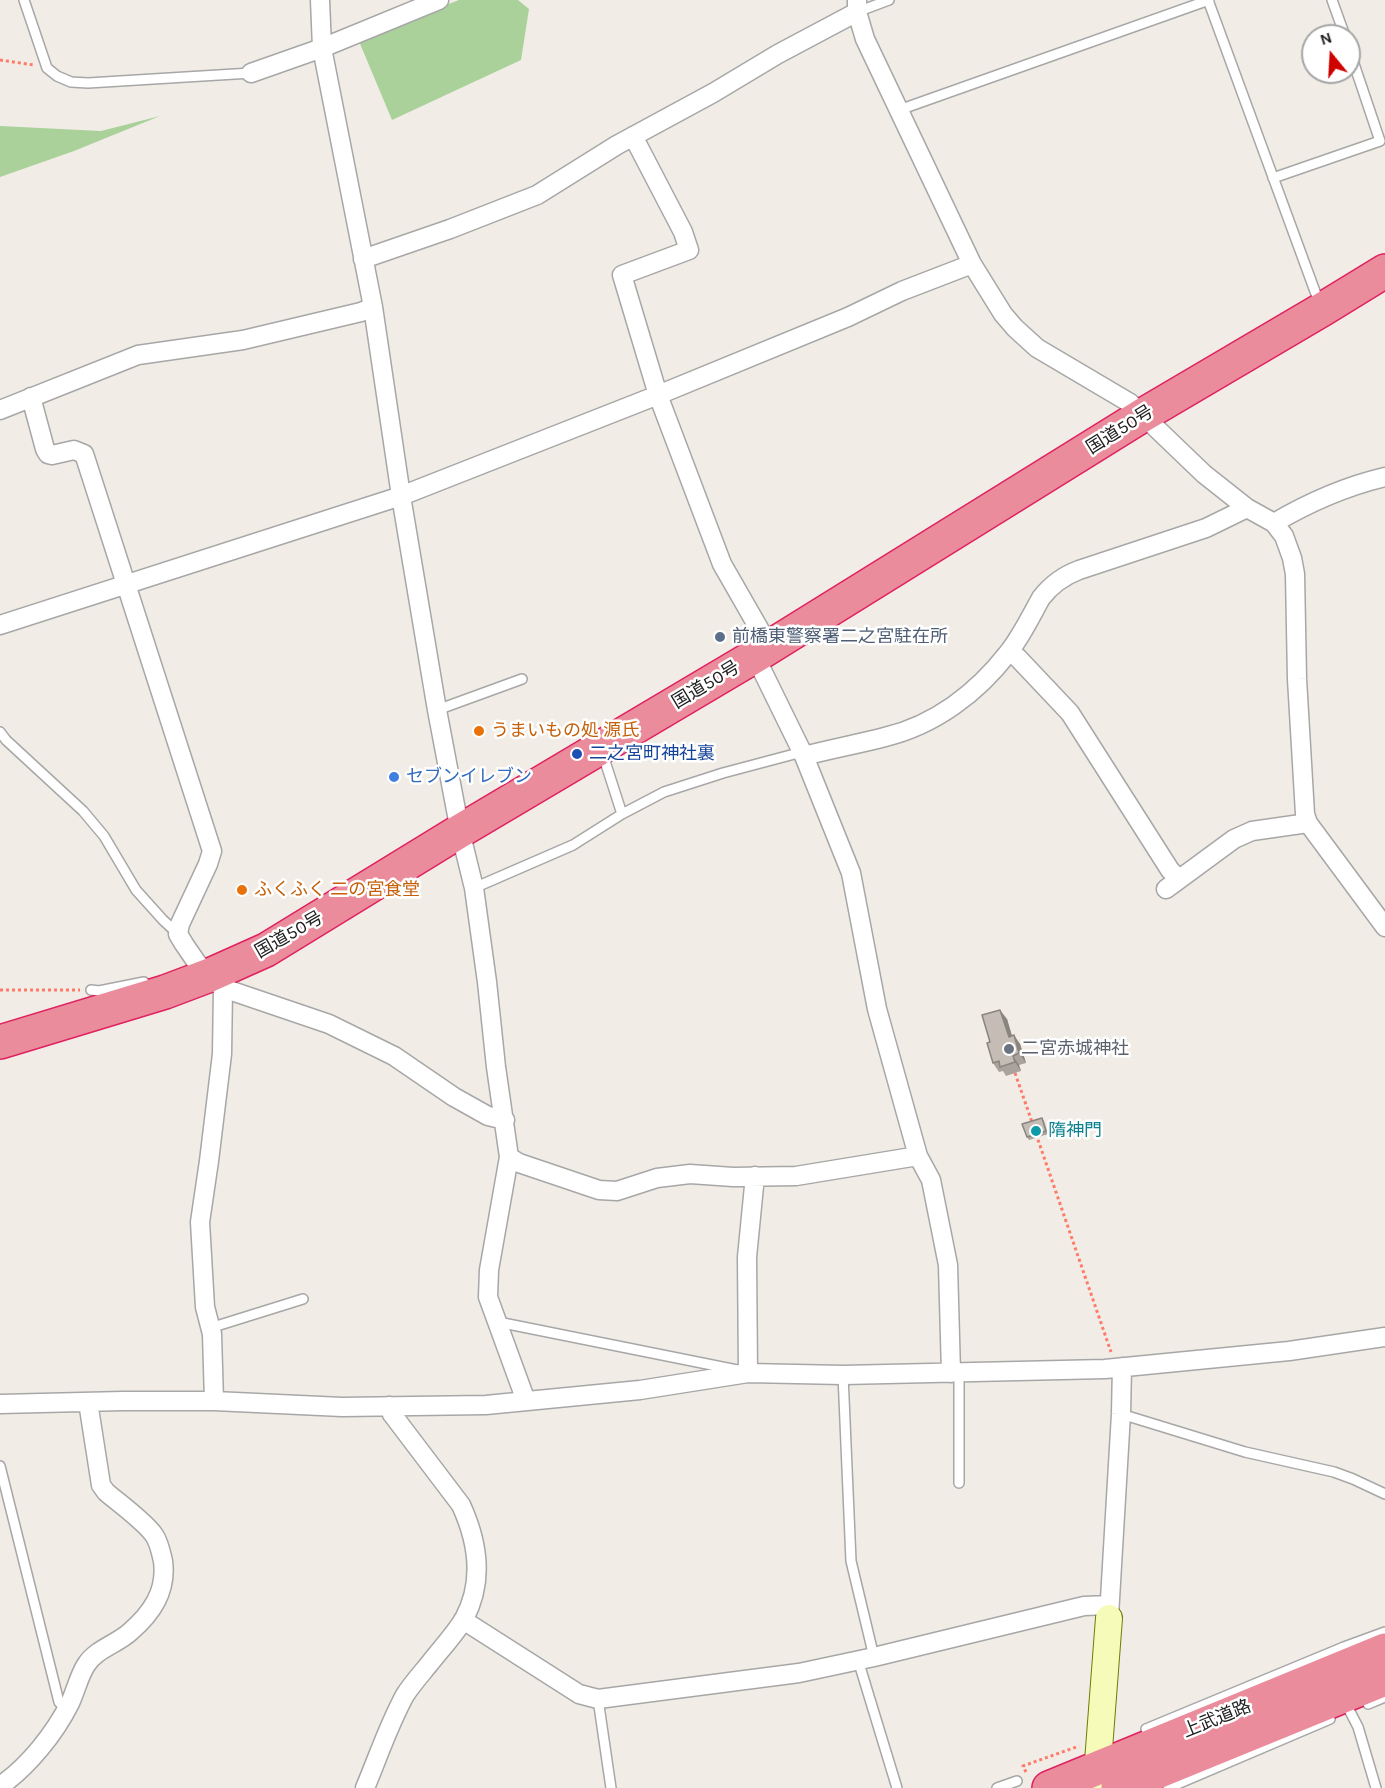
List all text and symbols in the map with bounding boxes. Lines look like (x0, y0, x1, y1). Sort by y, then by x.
north arrow (1301, 24, 1361, 84)
text: N (1317, 28, 1334, 49)
street label: 国道50号 (1083, 401, 1157, 459)
place label: 前橋東警察署二之宮駐在所 (732, 626, 948, 648)
marker: 前橋東警察署二之宮駐在所 (713, 630, 727, 644)
street label: 国道50号 (668, 656, 744, 714)
place label: うまいもの処 源氏 (491, 720, 639, 742)
marker: うまいもの処 源氏 (472, 724, 486, 738)
place label: 二之宮町神社裏 (589, 743, 715, 765)
marker: 二之宮町神社裏 (570, 747, 584, 761)
place label: セブンイレブン (406, 766, 532, 788)
marker: セブンイレブン (387, 770, 401, 784)
place label: ふくふく 二の宮食堂 (254, 879, 420, 901)
marker: ふくふく 二の宮食堂 (235, 883, 249, 897)
street label: 国道50号 (251, 907, 327, 963)
place label: 二宮赤城神社 (1021, 1038, 1129, 1060)
marker: 二宮赤城神社 (1002, 1042, 1016, 1056)
place label: 隋神門 (1048, 1120, 1102, 1142)
marker: 隋神門 (1029, 1124, 1043, 1138)
street label: 上武道路 (1180, 1696, 1254, 1742)

